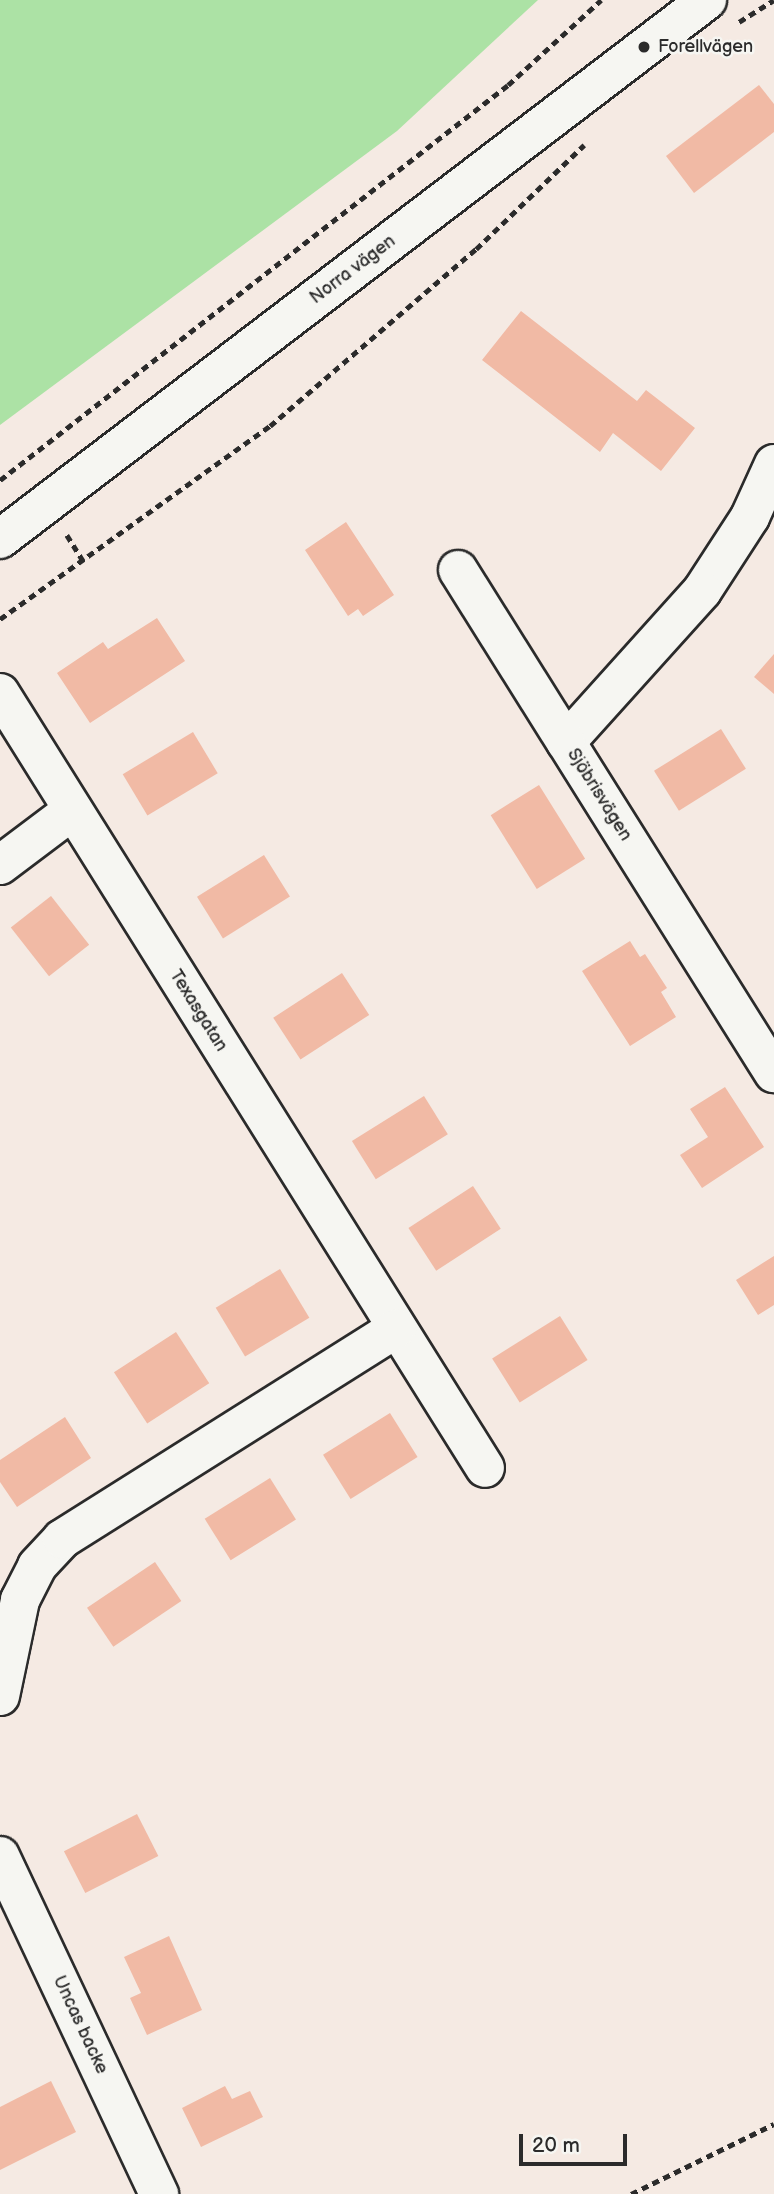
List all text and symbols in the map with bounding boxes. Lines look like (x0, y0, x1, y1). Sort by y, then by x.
place label: Forellvägen (658, 36, 753, 58)
marker: Forellvägen (636, 39, 652, 55)
street label: Norra vägen (306, 231, 400, 309)
street label: Sjöbrisvägen (562, 745, 636, 845)
street label: Texasgatan (164, 966, 232, 1056)
street label: Uncas backe (48, 1972, 112, 2078)
scale bar (522, 2120, 630, 2164)
text: 20 m (532, 2133, 580, 2158)

